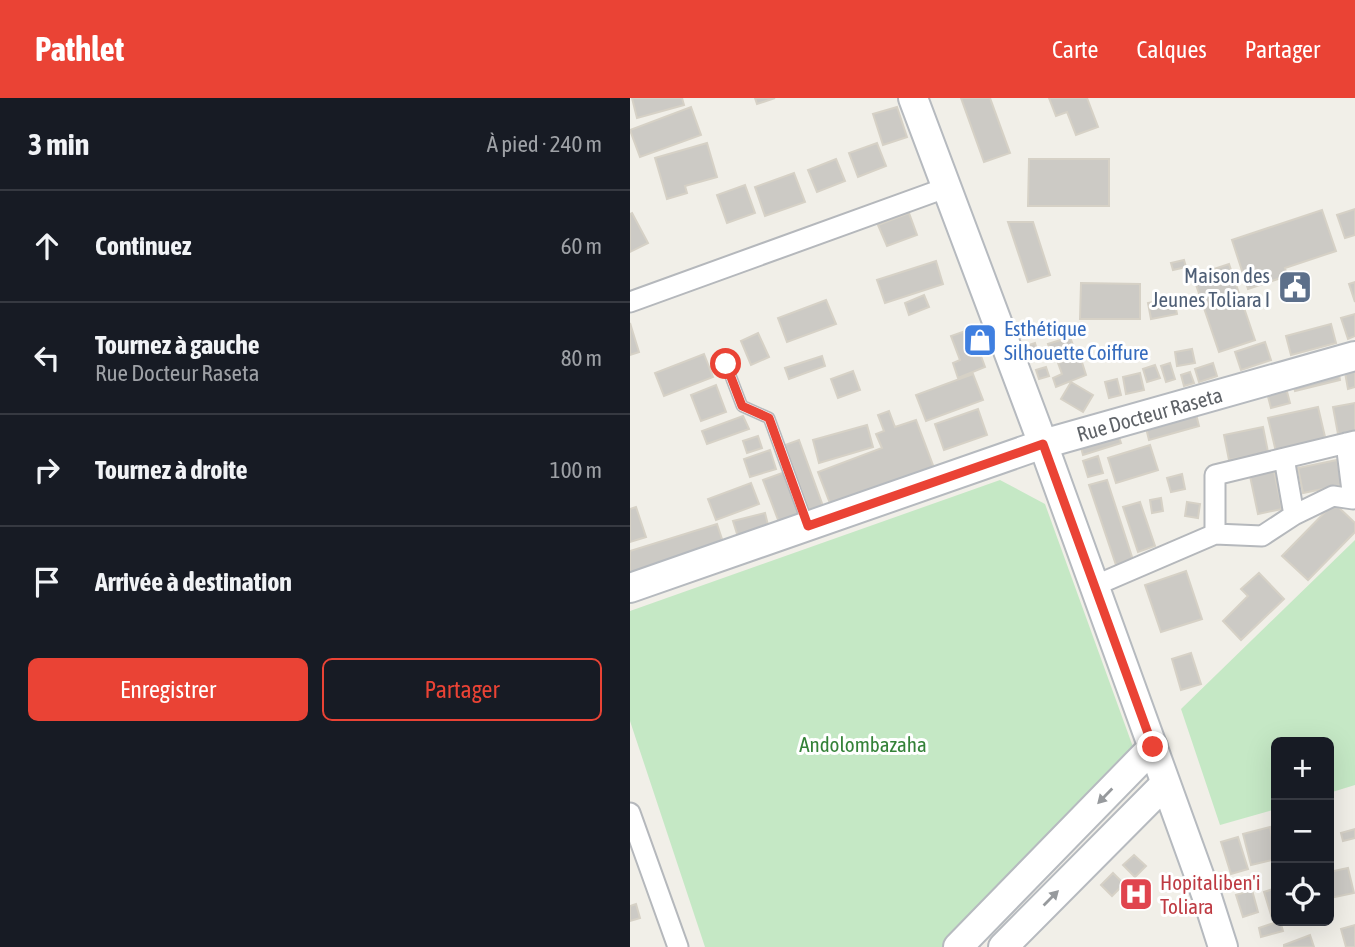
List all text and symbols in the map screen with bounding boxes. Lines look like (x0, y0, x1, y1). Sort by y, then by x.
text: Pathlet (35, 30, 124, 68)
text: Carte (1052, 36, 1098, 63)
text: Calques (1136, 36, 1207, 63)
text: Partager (1245, 36, 1320, 63)
text: 3 min (28, 127, 89, 161)
text: À pied · 240 m (487, 131, 602, 157)
icon: ahead (28, 227, 66, 265)
text: Continuez (95, 231, 191, 261)
text: 60 m (561, 233, 602, 259)
place label: Maison des Jeunes Toliara I (1152, 263, 1270, 311)
public building icon: Maison des Jeunes Toliara I (1276, 268, 1314, 306)
place label: Esthétique Silhouette Coiffure (1004, 316, 1149, 364)
shop icon: Esthétique Silhouette Coiffure (961, 321, 999, 359)
text: Tournez à gauche (95, 330, 260, 360)
icon: left (28, 339, 66, 377)
text: 80 m (561, 345, 602, 371)
route start (710, 348, 741, 379)
text: Rue Docteur Raseta (95, 360, 259, 386)
street label: Rue Docteur Raseta (1074, 382, 1225, 446)
icon: right (28, 451, 66, 489)
text: Tournez à droite (95, 455, 248, 485)
text: 100 m (550, 457, 602, 483)
icon: arrive (28, 563, 66, 601)
text: Arrivée à destination (95, 567, 292, 597)
button: Enregistrer (28, 658, 308, 721)
button: Partager (322, 658, 602, 721)
route end (1137, 731, 1168, 762)
park label: Andolombazaha (799, 732, 927, 756)
map controls (1271, 737, 1334, 926)
button: + (1271, 737, 1334, 800)
one-way arrow (1098, 787, 1114, 804)
button: − (1271, 800, 1334, 863)
button: locate (1271, 863, 1334, 926)
place label: Hopitaliben'i Toliara (1160, 870, 1261, 918)
hospital icon: Hopitaliben'i Toliara (1117, 875, 1155, 913)
one-way arrow (1042, 891, 1059, 907)

